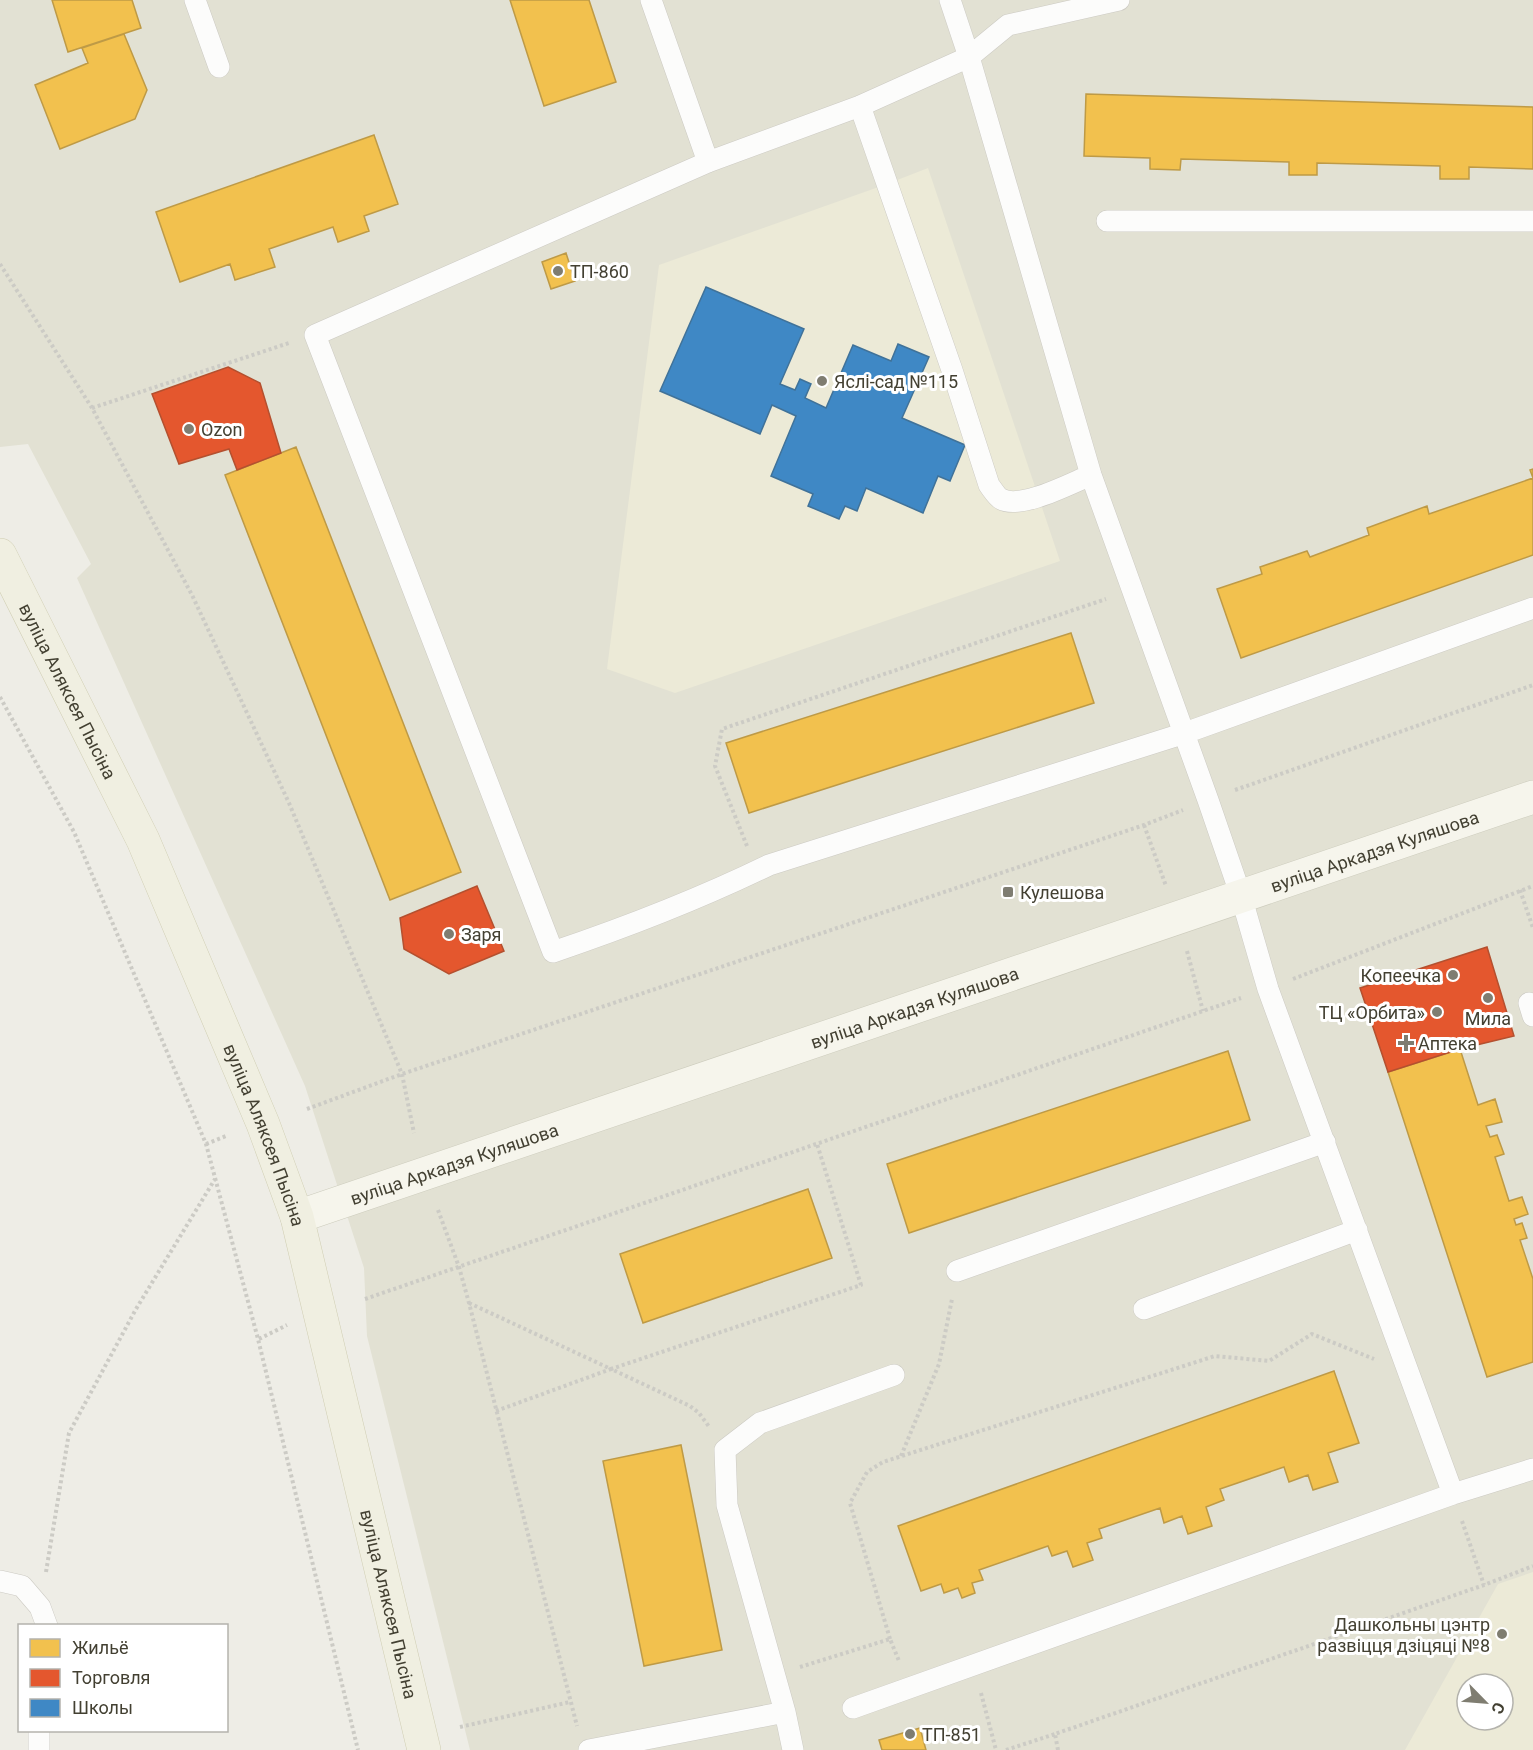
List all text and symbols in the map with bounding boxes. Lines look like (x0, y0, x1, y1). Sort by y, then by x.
place label: ТП-860 (570, 261, 629, 282)
marker: ТП-860 (551, 264, 565, 278)
place label: Яслі-сад №115 (834, 371, 958, 392)
marker: Яслі-сад №115 (815, 374, 829, 388)
place label: Ozon (201, 419, 242, 440)
marker: Ozon (182, 422, 196, 436)
street label: вуліца Аляксея Пысіна (15, 599, 121, 782)
street label: вуліца Аркадзя Куляшова (1268, 806, 1481, 896)
place label: Кулешова (1020, 882, 1104, 903)
marker: Кулешова (1001, 885, 1015, 899)
place label: Заря (461, 924, 501, 945)
marker: Заря (442, 927, 456, 941)
street label: вуліца Аркадзя Куляшова (808, 962, 1021, 1052)
place label: Копеечка (1361, 965, 1441, 986)
marker: Копеечка (1446, 968, 1460, 982)
marker: Мила (1481, 991, 1495, 1005)
place label: ТЦ «Орбита» (1319, 1002, 1425, 1023)
marker: ТЦ «Орбита» (1430, 1005, 1444, 1019)
place label: Мила (1465, 1008, 1511, 1029)
place label: Аптека (1418, 1033, 1477, 1054)
marker: Аптека (1399, 1036, 1413, 1050)
street label: вуліца Аляксея Пысіна (220, 1041, 309, 1228)
street label: вуліца Аркадзя Куляшова (347, 1119, 561, 1209)
street label: вуліца Аляксея Пысіна (357, 1507, 422, 1701)
place label: Дашкольны цэнтр развіцця дзіцяці №8 (1317, 1614, 1490, 1656)
legend (18, 1624, 228, 1732)
marker: Дашкольны цэнтр развіцця дзіцяці №8 (1495, 1627, 1509, 1641)
text: Жильё (72, 1637, 128, 1658)
text: Торговля (72, 1667, 150, 1688)
north arrow (1455, 1672, 1515, 1732)
text: Школы (72, 1697, 133, 1718)
text: С (1487, 1699, 1509, 1717)
place label: ТП-851 (922, 1724, 981, 1745)
marker: ТП-851 (903, 1727, 917, 1741)

